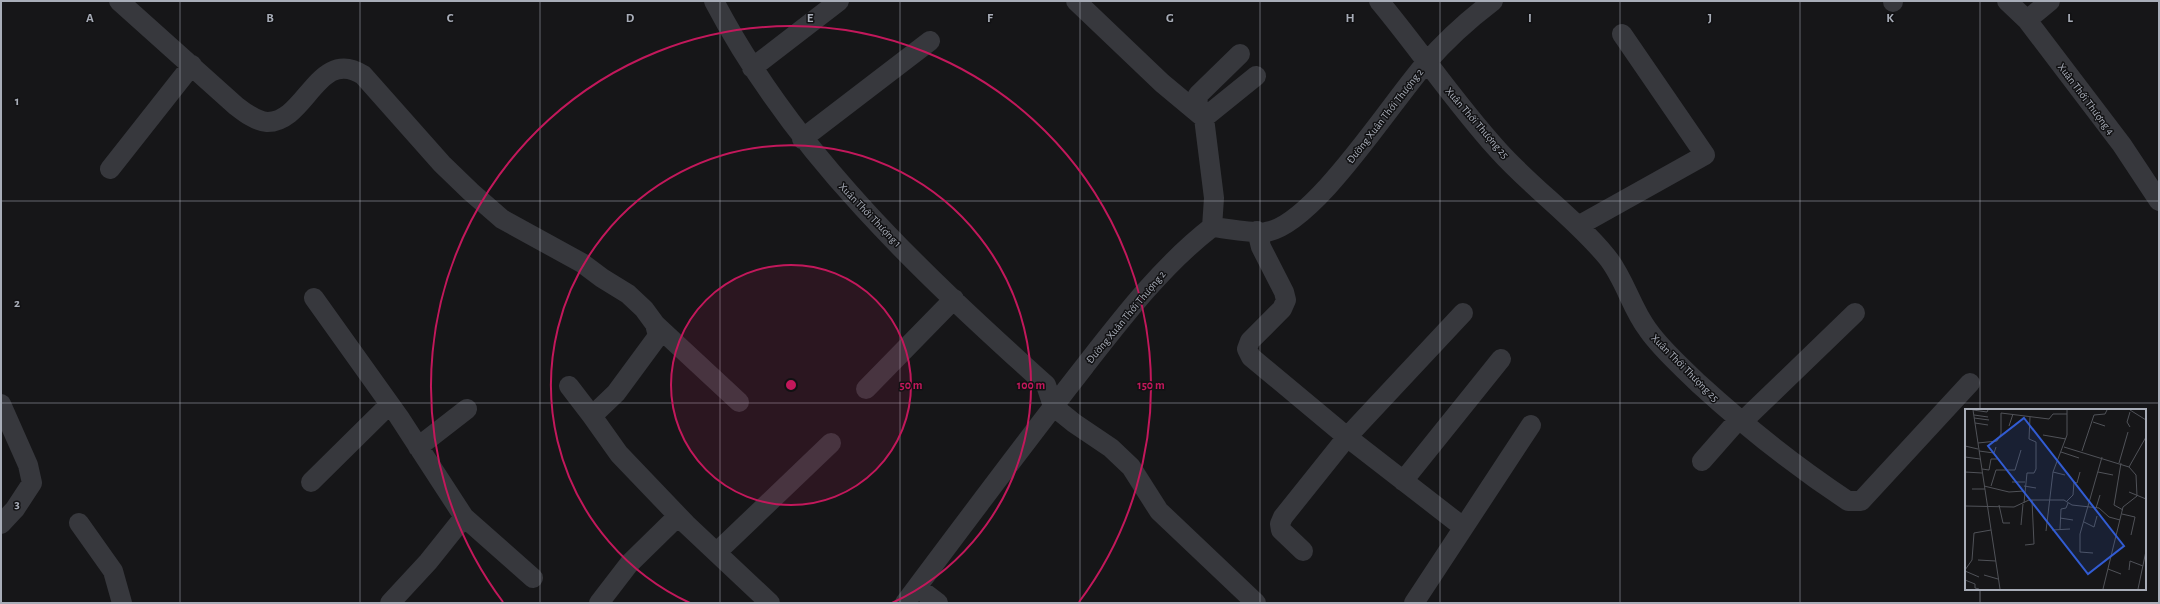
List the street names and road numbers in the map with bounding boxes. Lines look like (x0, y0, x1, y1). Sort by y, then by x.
street label: Xuân Thới Thượng 4 (2056, 61, 2116, 137)
street label: Đường Xuân Thới Thượng 2 (1345, 66, 1425, 166)
street label: Xuân Thới Thượng 25 (1443, 85, 1511, 161)
street label: Xuân Thới Thượng 1 (837, 181, 903, 249)
street label: Đường Xuân Thới Thượng 2 (1084, 269, 1168, 365)
street label: Xuân Thới Thượng 25 (1649, 332, 1721, 404)

